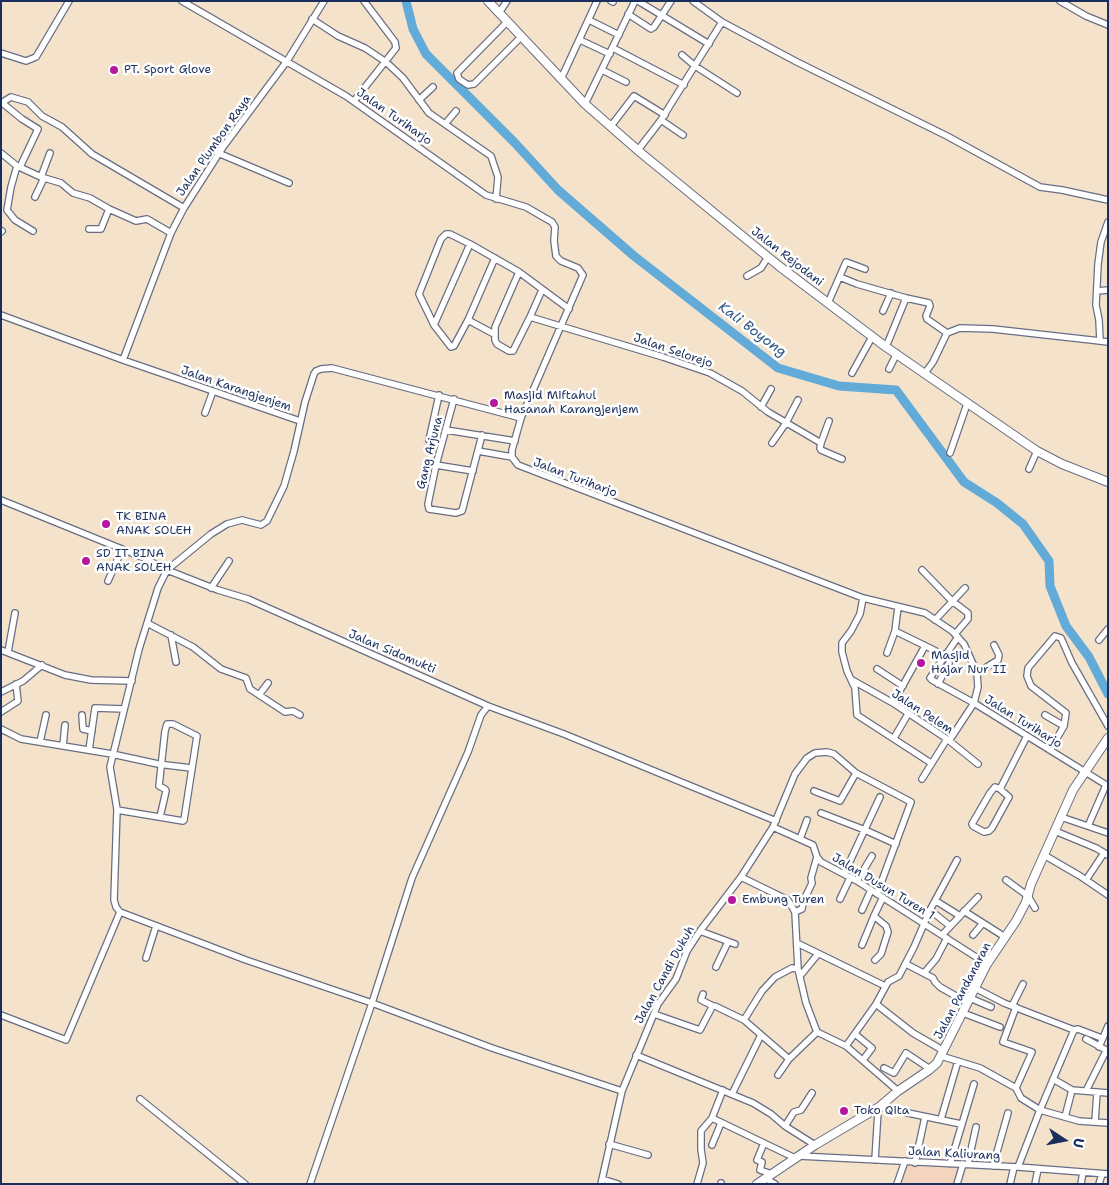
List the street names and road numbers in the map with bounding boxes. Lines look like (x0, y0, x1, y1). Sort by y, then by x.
street label: Jalan Turiharjo (353, 86, 435, 148)
street label: Jalan Plumbon Raya (174, 93, 254, 199)
street label: Jalan Rejodani (748, 224, 826, 290)
street label: Jalan Selorejo (632, 331, 714, 371)
street label: Jalan Karangjenjem (179, 363, 293, 415)
street label: Gang Arjuna (414, 415, 446, 491)
street label: Jalan Turiharjo (531, 455, 619, 501)
street label: Jalan Sidomukti (346, 627, 438, 677)
street label: Jalan Pelem (888, 687, 956, 737)
street label: Jalan Turiharjo (982, 692, 1064, 752)
street label: Jalan Dusun Turen 1 (829, 851, 937, 923)
street label: Jalan Candi Dukuh (632, 924, 698, 1026)
street label: Jalan Pandanaran (931, 940, 995, 1042)
street label: Jalan Kaliurang (907, 1144, 1001, 1164)

